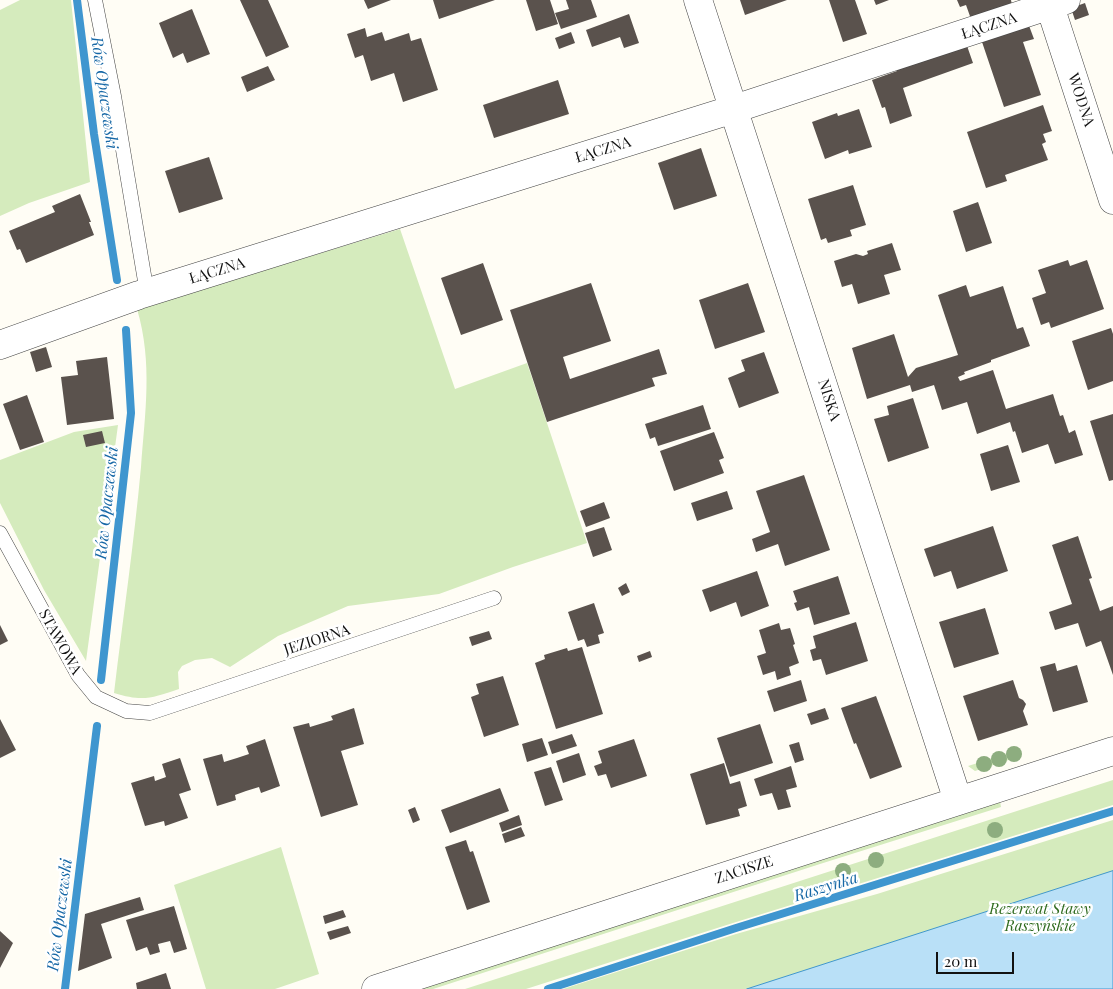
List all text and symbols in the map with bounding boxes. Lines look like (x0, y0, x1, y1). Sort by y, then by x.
street label: ŁĄCZNA (959, 9, 1019, 43)
water label: Rów Opaczewski (87, 36, 121, 150)
street label: WODNA (1064, 71, 1098, 129)
street label: ŁĄCZNA (573, 133, 633, 167)
street label: ŁĄCZNA (187, 254, 247, 288)
street label: NISKA (814, 377, 844, 423)
water label: Rów Opaczewski (92, 446, 122, 560)
street label: STAWOWA (35, 606, 85, 678)
street label: JEZIORNA (282, 621, 352, 659)
street label: ZACISZE (713, 852, 775, 888)
water label: Rów Opaczewski (44, 858, 76, 972)
water label: Raszynka (792, 868, 860, 906)
park label: Rezerwat Stawy Raszyńskie (989, 900, 1091, 935)
scale bar (938, 942, 1016, 974)
text: 20 m (944, 951, 977, 971)

